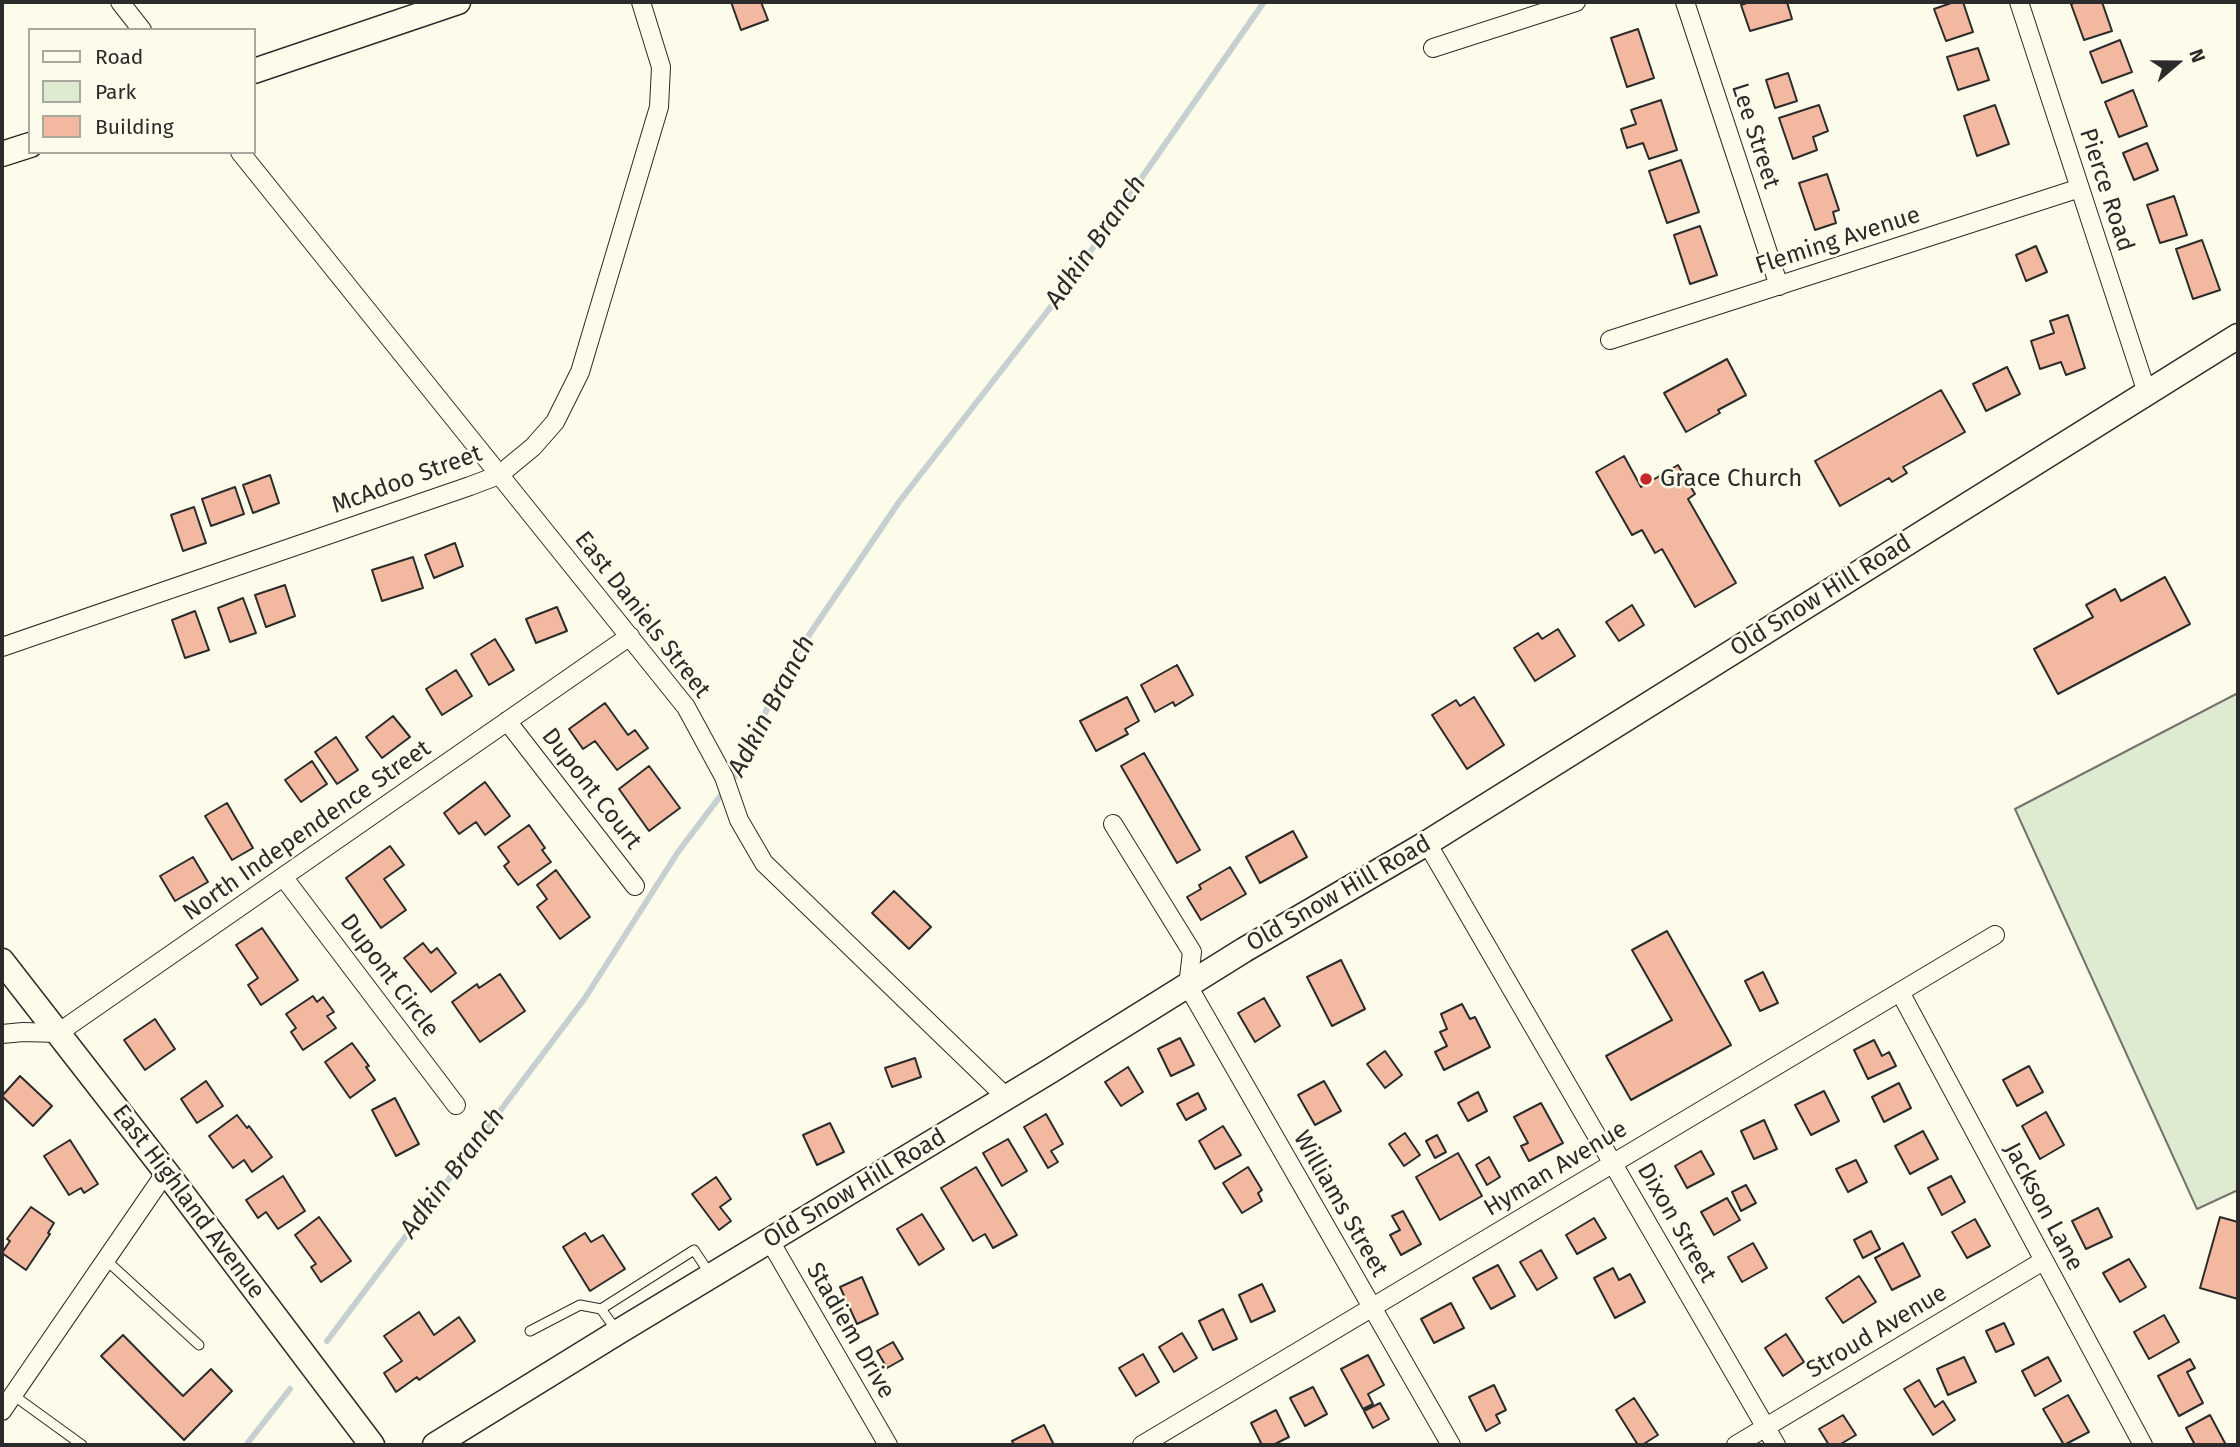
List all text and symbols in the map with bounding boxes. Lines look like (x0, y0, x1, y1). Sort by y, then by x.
legend (28, 28, 256, 154)
north arrow (2142, 28, 2212, 98)
text: Road (95, 44, 143, 70)
text: N (2184, 46, 2210, 65)
text: Park (95, 79, 136, 105)
street label: Lee Street (1724, 80, 1786, 192)
text: Building (95, 114, 174, 140)
street label: Pierce Road (2073, 125, 2139, 255)
water label: Adkin Branch (1039, 169, 1153, 315)
street label: Fleming Avenue (1752, 201, 1924, 281)
street label: McAdoo Street (328, 439, 486, 521)
place label: Grace Church (1660, 465, 1802, 493)
marker: Grace Church (1638, 471, 1654, 487)
street label: East Daniels Street (568, 526, 716, 704)
street label: Old Snow Hill Road (1725, 529, 1917, 663)
water label: Adkin Branch (722, 630, 822, 782)
street label: Dupont Court (535, 723, 647, 855)
street label: North Independence Street (178, 734, 436, 928)
street label: Old Snow Hill Road (1242, 830, 1436, 958)
street label: Dupont Circle (333, 909, 445, 1043)
street label: East Highland Avenue (106, 1099, 270, 1305)
water label: Adkin Branch (394, 1102, 512, 1244)
street label: Hyman Avenue (1479, 1115, 1633, 1223)
street label: Old Snow Hill Road (759, 1123, 951, 1255)
street label: Williams Street (1287, 1126, 1393, 1282)
street label: Jackson Lane (1997, 1138, 2089, 1276)
street label: Dixon Street (1630, 1158, 1722, 1288)
street label: Stadiem Drive (800, 1258, 900, 1404)
street label: Stroud Avenue (1802, 1279, 1952, 1385)

